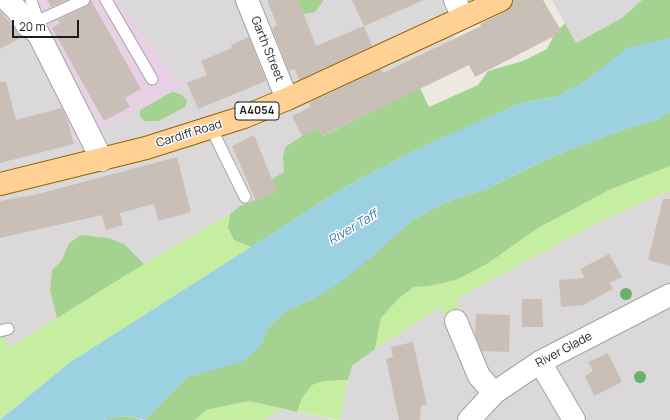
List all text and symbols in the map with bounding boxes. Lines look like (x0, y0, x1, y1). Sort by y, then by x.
scale bar (14, 12, 81, 38)
street label: Garth Street (247, 14, 287, 84)
text: 20 m (19, 18, 46, 35)
road number: A4054 (235, 102, 279, 120)
street label: Cardiff Road (154, 117, 224, 151)
water label: River Taff (325, 207, 381, 249)
street label: River Glade (533, 329, 595, 371)

